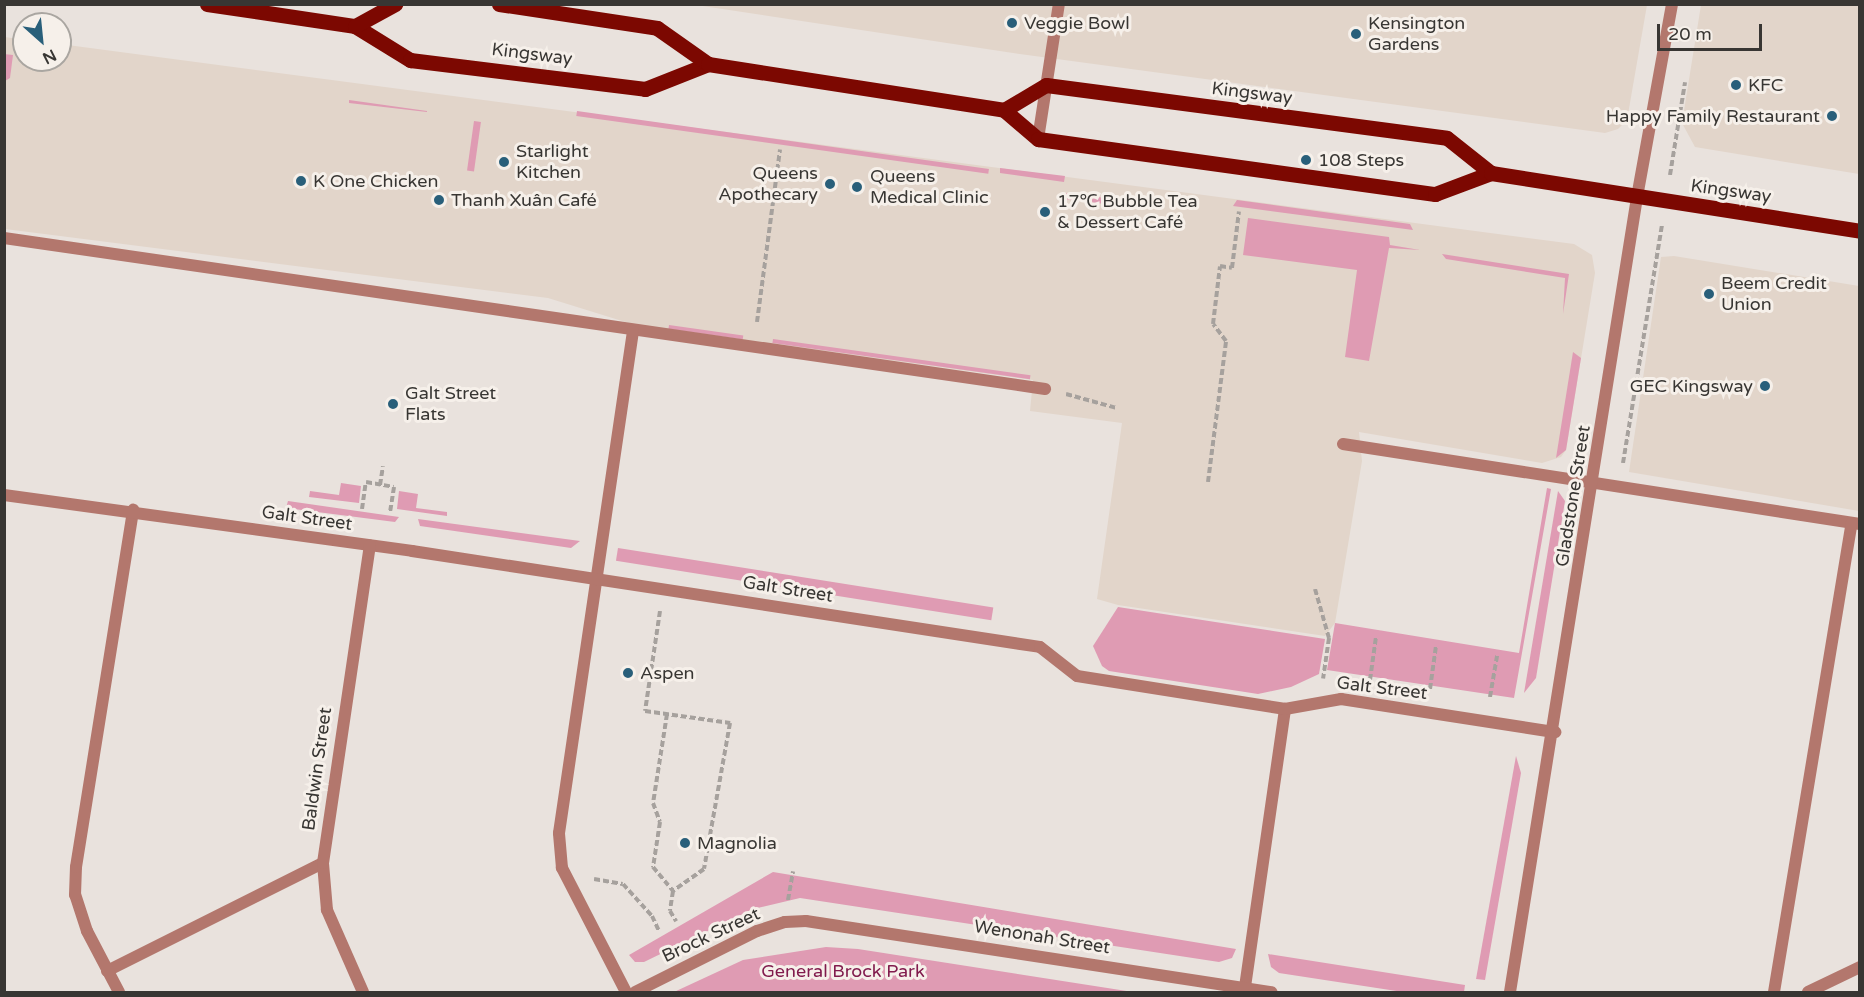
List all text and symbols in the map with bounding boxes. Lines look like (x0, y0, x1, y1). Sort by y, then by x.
north arrow (12, 12, 72, 72)
place label: Veggie Bowl (1024, 12, 1130, 34)
scale bar (1660, 12, 1765, 50)
place label: Kensington Gardens (1368, 13, 1465, 56)
marker: Veggie Bowl (1005, 16, 1019, 30)
text: 20 m (1668, 23, 1712, 45)
marker: Kensington Gardens (1349, 27, 1363, 41)
street label: Kingsway (490, 38, 574, 70)
text: N (39, 44, 60, 68)
place label: KFC (1748, 74, 1783, 96)
street label: Kingsway (1210, 77, 1294, 109)
marker: KFC (1729, 78, 1743, 92)
place label: Happy Family Restaurant (1606, 105, 1820, 127)
marker: Happy Family Restaurant (1825, 109, 1839, 123)
place label: Starlight Kitchen (516, 141, 589, 184)
place label: 108 Steps (1318, 149, 1404, 171)
marker: 108 Steps (1299, 153, 1313, 167)
marker: Starlight Kitchen (497, 155, 511, 169)
place label: Queens Apothecary (718, 163, 818, 206)
place label: Queens Medical Clinic (870, 166, 989, 208)
place label: K One Chicken (313, 170, 438, 192)
marker: K One Chicken (294, 174, 308, 188)
street label: Kingsway (1689, 175, 1773, 207)
marker: Queens Apothecary (823, 177, 837, 191)
marker: Queens Medical Clinic (848, 178, 866, 196)
place label: Thanh Xuân Café (451, 189, 597, 211)
place label: 17℃ Bubble Tea & Dessert Café (1057, 191, 1198, 234)
marker: Thanh Xuân Café (432, 193, 446, 207)
marker: 17℃ Bubble Tea & Dessert Café (1038, 205, 1052, 219)
place label: Beem Credit Union (1721, 273, 1827, 316)
marker: Beem Credit Union (1702, 287, 1716, 301)
place label: GEC Kingsway (1630, 375, 1753, 397)
marker: GEC Kingsway (1758, 379, 1772, 393)
place label: Galt Street Flats (405, 383, 496, 426)
marker: Galt Street Flats (386, 397, 400, 411)
street label: Gladstone Street (1551, 424, 1595, 568)
street label: Galt Street (260, 501, 354, 535)
street label: Galt Street (741, 571, 835, 607)
place label: Aspen (640, 662, 695, 684)
marker: Aspen (621, 666, 635, 680)
street label: Galt Street (1335, 672, 1429, 704)
street label: Baldwin Street (298, 706, 336, 832)
place label: Magnolia (697, 832, 777, 854)
marker: Magnolia (678, 836, 692, 850)
street label: Brock Street (659, 903, 763, 967)
street label: Wenonah Street (972, 916, 1112, 958)
park label: General Brock Park (761, 960, 925, 982)

